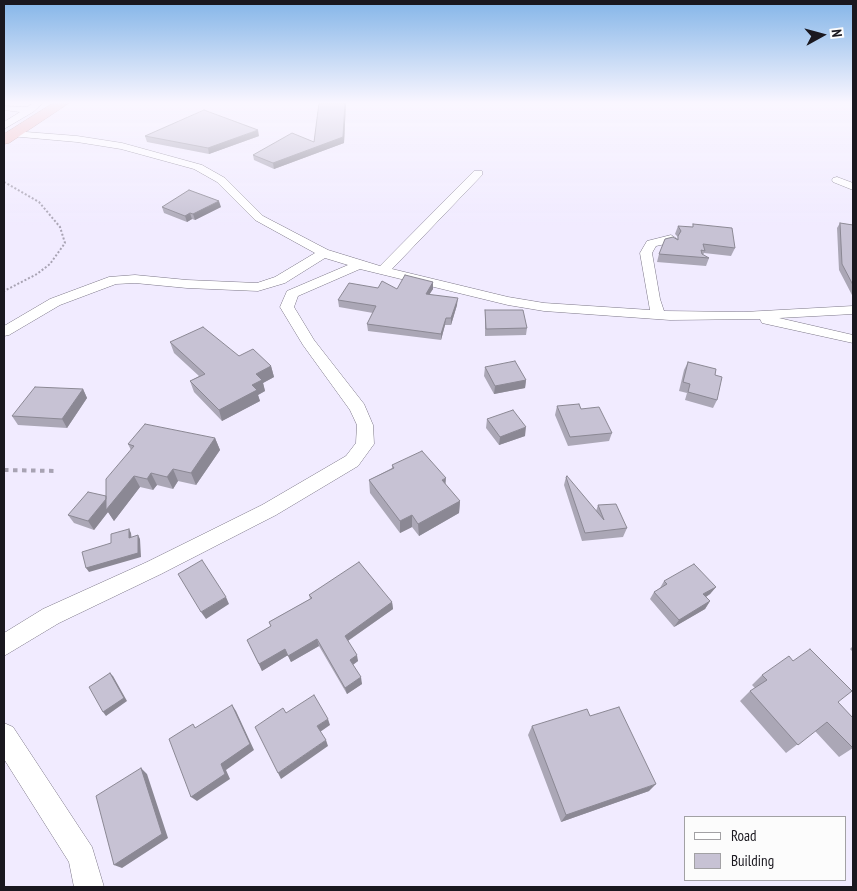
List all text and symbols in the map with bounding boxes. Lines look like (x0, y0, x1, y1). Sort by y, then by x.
north arrow (797, 10, 847, 60)
text: N (827, 28, 846, 38)
legend (684, 816, 847, 881)
text: Road (731, 826, 757, 845)
text: Building (731, 851, 774, 870)

